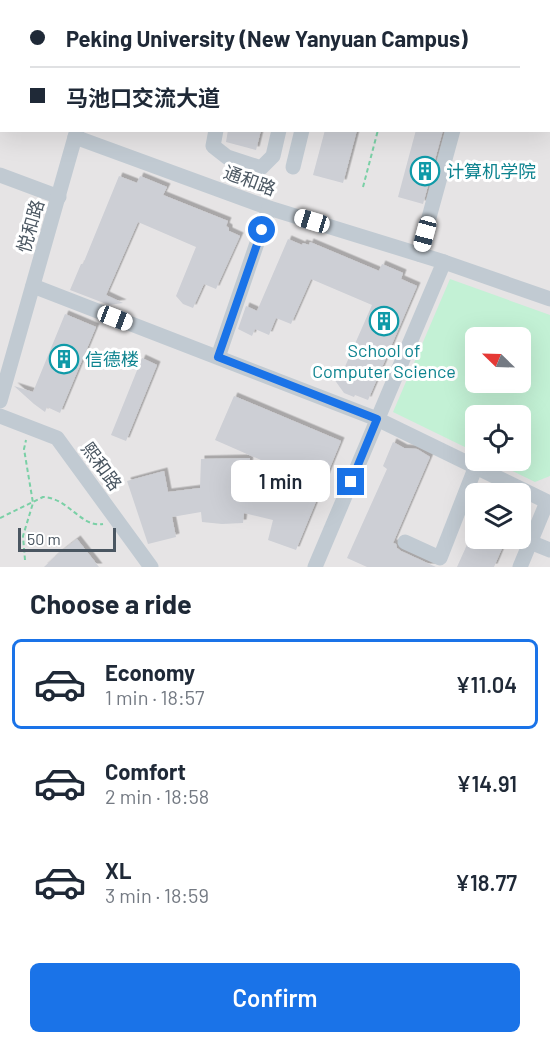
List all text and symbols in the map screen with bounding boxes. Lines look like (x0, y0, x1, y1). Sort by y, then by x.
text: Peking University (New Yanyuan Campus) (66, 25, 468, 51)
text: 马池口交流大道 (66, 84, 220, 110)
building icon: 计算机学院 (409, 155, 441, 187)
street label: 通和路 (221, 160, 279, 200)
place label: 计算机学院 (446, 160, 536, 182)
street label: 悦和路 (12, 197, 48, 255)
car (292, 207, 332, 235)
car (412, 214, 438, 254)
route start (248, 216, 275, 243)
car (95, 303, 135, 333)
building icon: School of Computer Science (368, 305, 400, 337)
north arrow (465, 327, 531, 393)
map controls (465, 327, 531, 549)
place label: School of Computer Science (312, 339, 456, 382)
building icon: 信德楼 (48, 343, 80, 375)
place label: 信德楼 (85, 348, 139, 370)
button: locate (465, 405, 531, 471)
street label: 熙和路 (77, 438, 127, 494)
callout: 1 min (231, 461, 330, 503)
route end (337, 468, 364, 495)
text: 1 min (259, 469, 302, 493)
button: layers (465, 483, 531, 549)
scale bar (18, 525, 116, 552)
text: 50 m (27, 529, 61, 548)
text: Choose a ride (30, 587, 192, 619)
icon: car (33, 657, 87, 711)
text: Economy (105, 659, 195, 685)
text: ¥11.04 (455, 671, 517, 697)
text: 1 min · 18:57 (105, 685, 205, 709)
icon: car (33, 756, 87, 810)
text: Comfort (105, 758, 186, 784)
text: ¥14.91 (456, 770, 517, 796)
text: 2 min · 18:58 (105, 784, 209, 808)
icon: car (33, 855, 87, 909)
text: XL (105, 857, 131, 883)
text: ¥18.77 (455, 869, 517, 895)
text: 3 min · 18:59 (105, 883, 209, 907)
button: Confirm (30, 963, 520, 1032)

